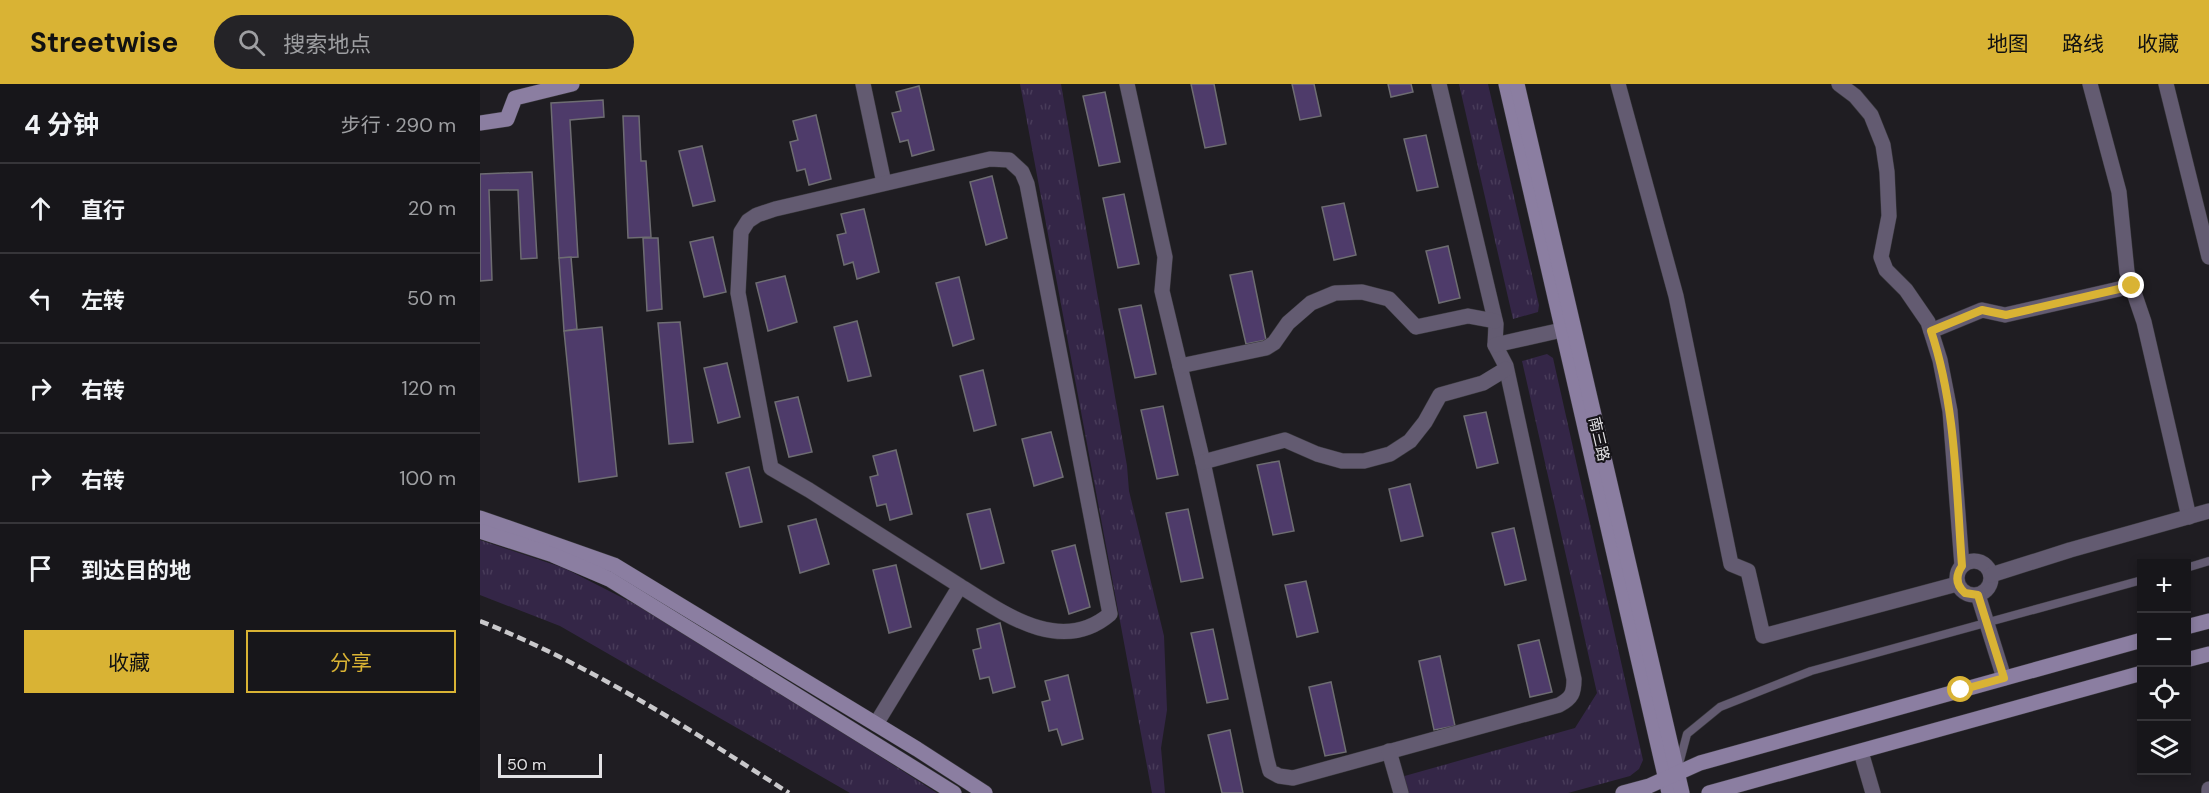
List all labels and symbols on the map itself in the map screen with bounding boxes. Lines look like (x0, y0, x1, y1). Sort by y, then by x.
route end (2118, 272, 2144, 298)
street label: 南三路 (1584, 415, 1614, 463)
route start (1947, 676, 1973, 702)
scale bar (498, 751, 602, 778)

